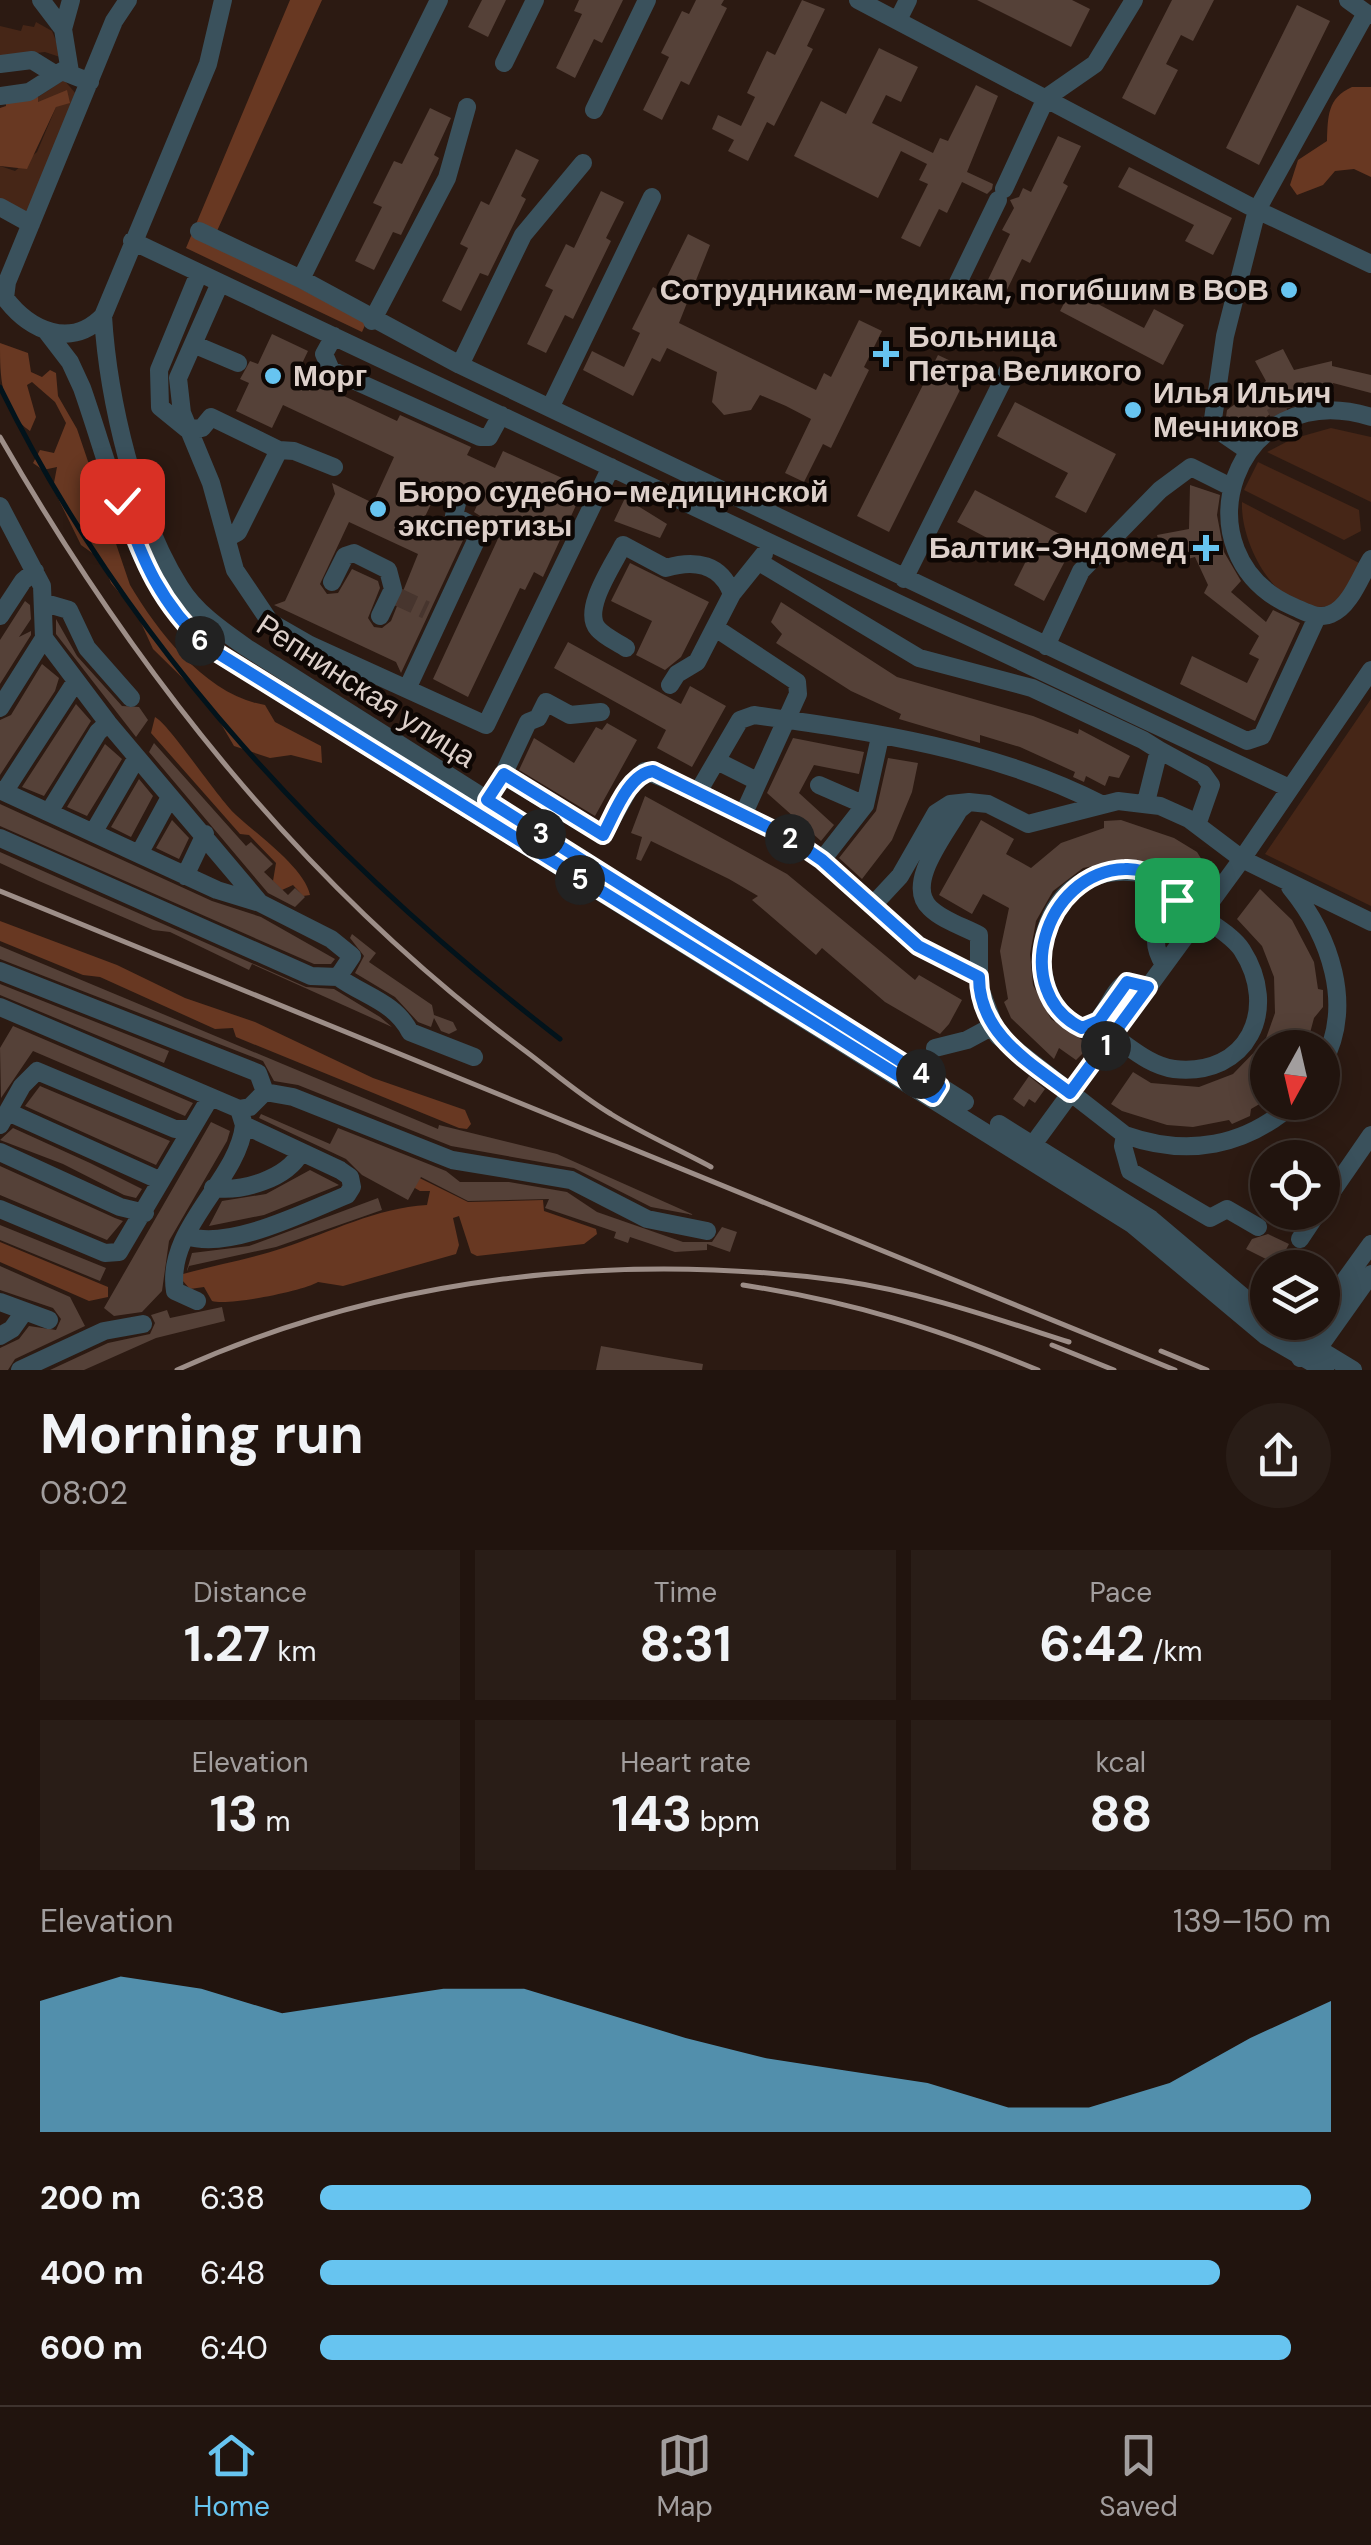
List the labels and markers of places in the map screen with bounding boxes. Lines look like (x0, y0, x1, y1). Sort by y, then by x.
place label: Сотрудникам-медикам, погибшим в ВОВ (660, 270, 1269, 309)
marker: Сотрудникам-медикам, погибшим в ВОВ (1278, 279, 1300, 301)
place label: Больница Петра Великого (908, 317, 1142, 390)
marker: Больница Петра Великого (873, 341, 899, 367)
place label: Морг (293, 356, 367, 395)
marker: Морг (262, 365, 284, 387)
place label: Илья Ильич Мечников (1153, 373, 1332, 446)
marker: Илья Ильич Мечников (1122, 399, 1144, 421)
pin (80, 459, 165, 544)
place label: Бюро судебно-медицинской экспертизы (398, 472, 829, 545)
marker: Бюро судебно-медицинской экспертизы (367, 498, 389, 520)
place label: Балтик-Эндомед (929, 528, 1186, 567)
marker: Балтик-Эндомед (1195, 537, 1217, 559)
pin: 6 (175, 616, 225, 666)
pin: 3 (516, 809, 566, 859)
pin: 2 (765, 814, 815, 864)
pin: 5 (555, 855, 605, 905)
pin (1135, 858, 1220, 943)
pin: 1 (1081, 1021, 1131, 1071)
pin: 4 (896, 1049, 946, 1099)

